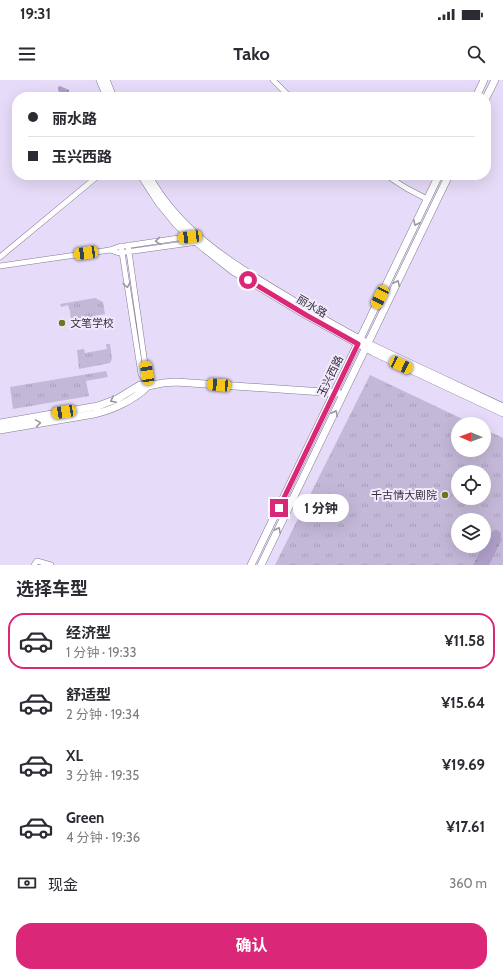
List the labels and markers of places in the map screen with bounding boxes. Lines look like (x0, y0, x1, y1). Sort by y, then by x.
place label: 文笔学校 (70, 316, 114, 330)
marker: 文笔学校 (57, 318, 67, 328)
place label: 千古情大剧院 (371, 488, 437, 502)
marker: 千古情大剧院 (440, 490, 450, 500)

